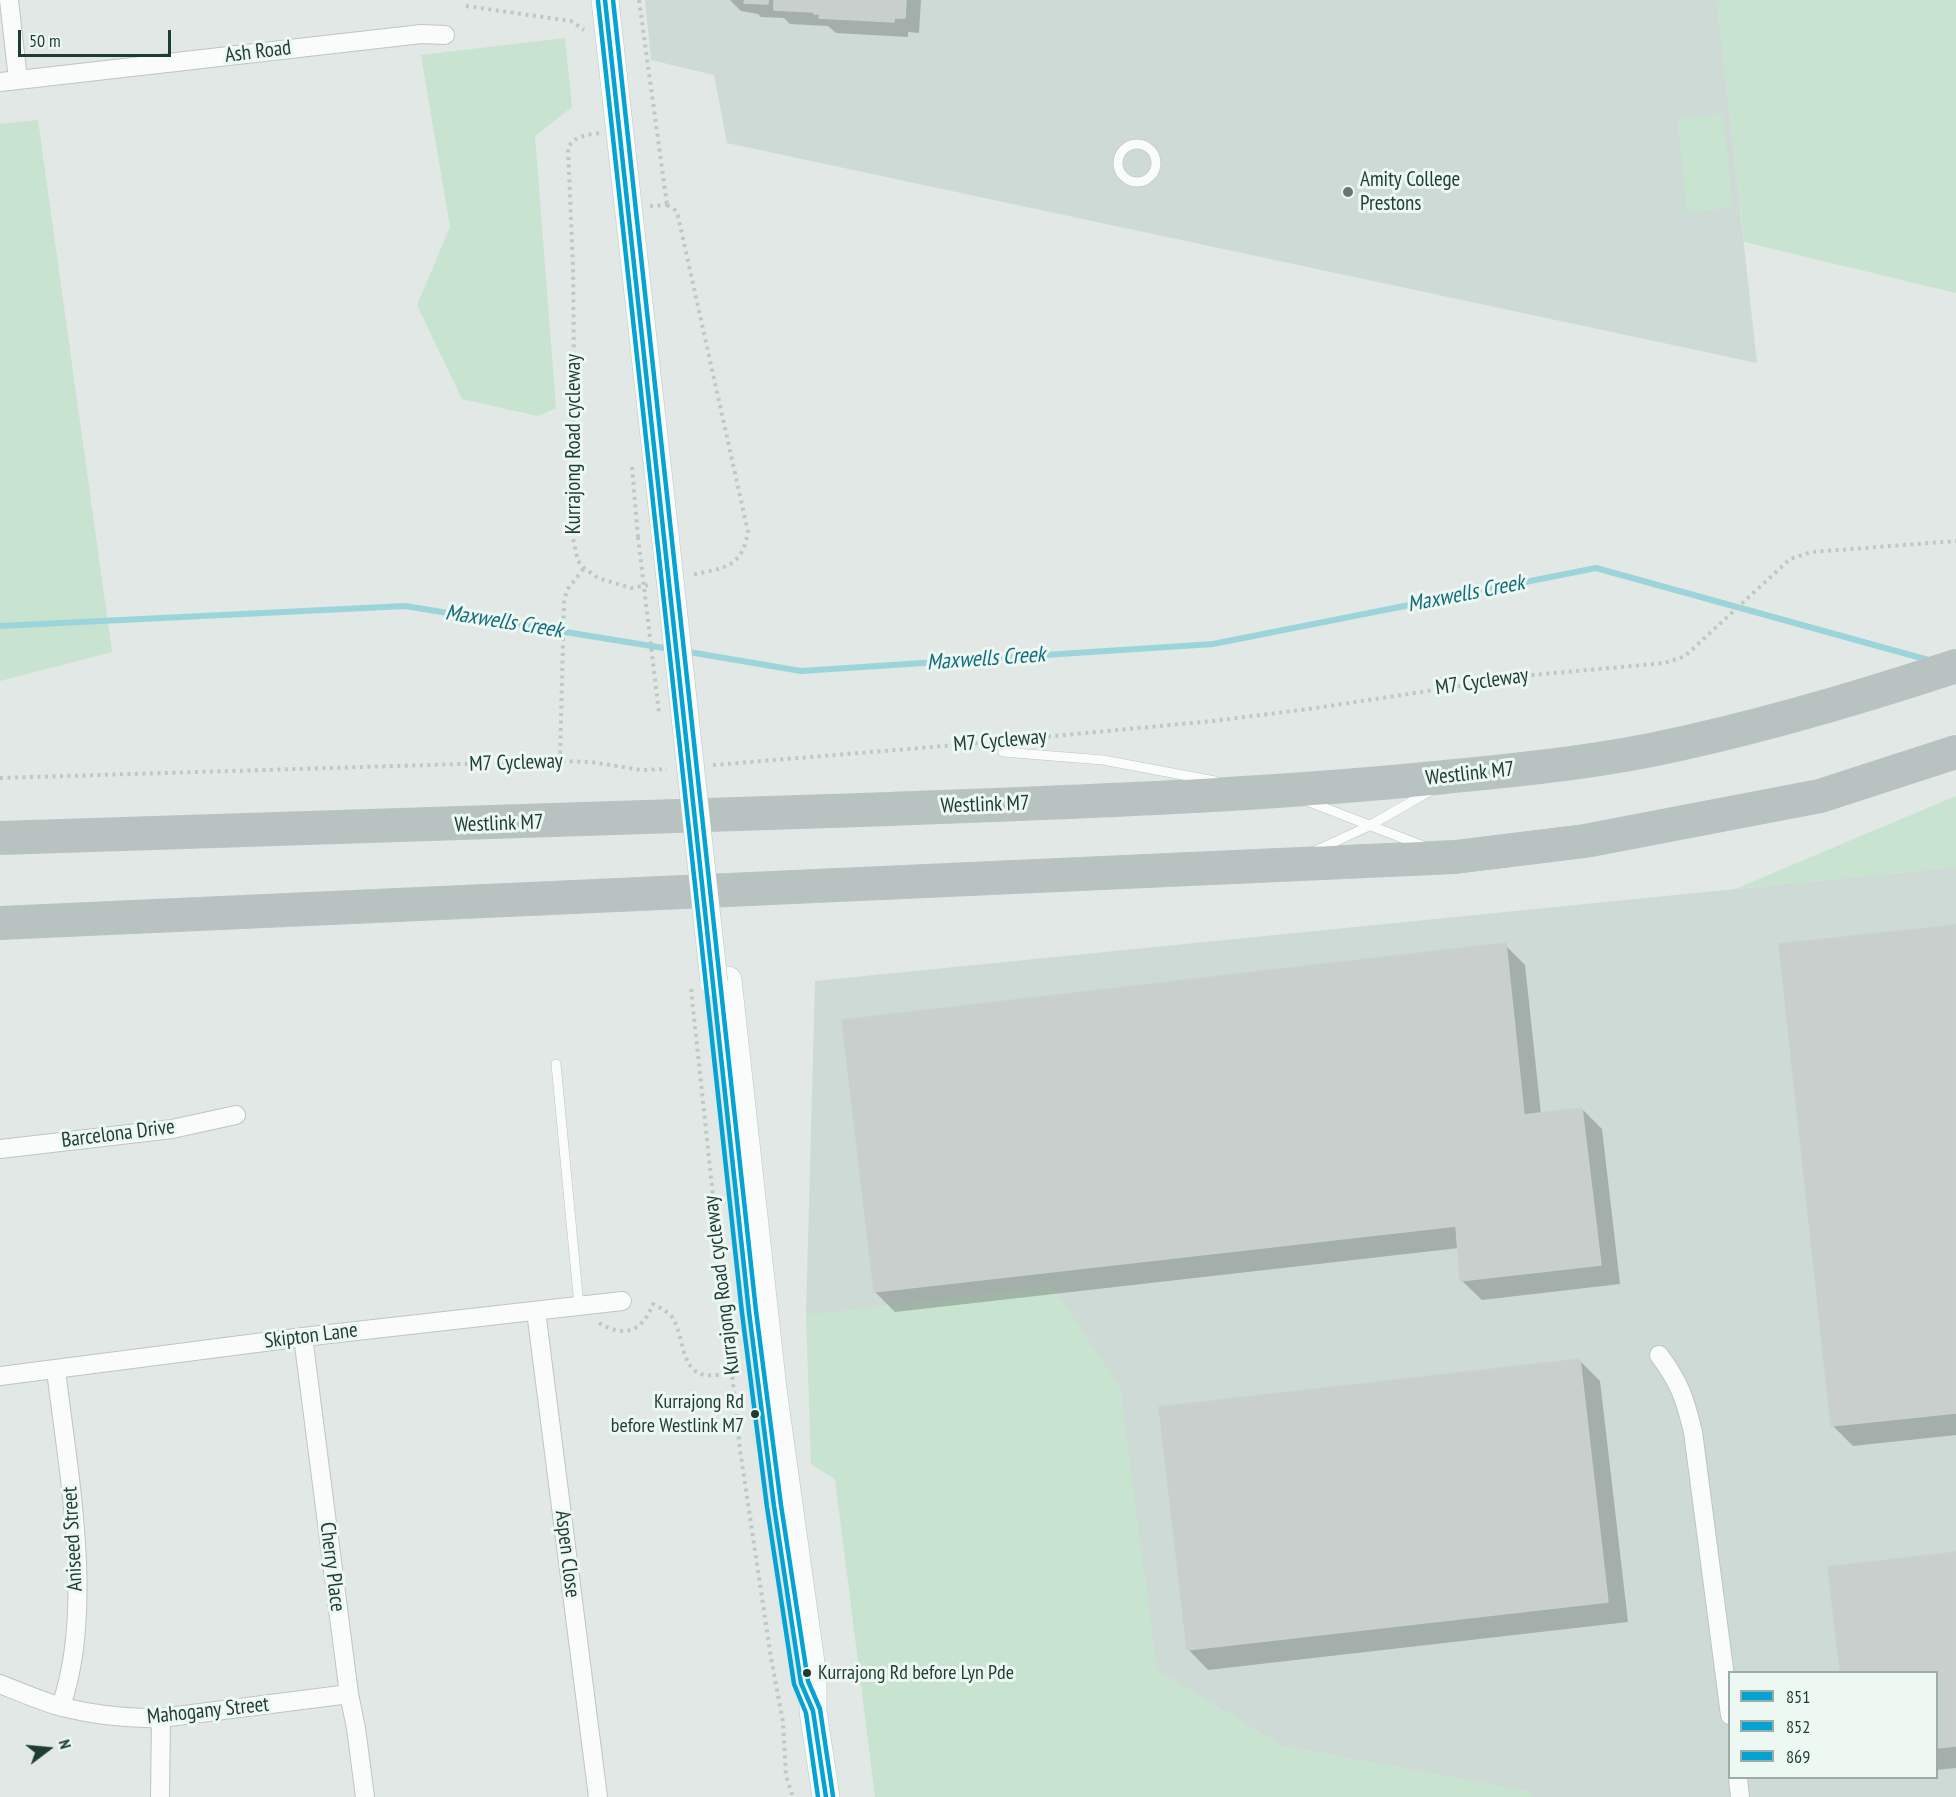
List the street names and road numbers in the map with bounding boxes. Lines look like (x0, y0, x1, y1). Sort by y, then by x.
street label: Ash Road (223, 35, 293, 69)
street label: Kurrajong Road cycleway (561, 354, 587, 534)
street label: M7 Cycleway (1434, 663, 1530, 701)
street label: M7 Cycleway (952, 724, 1048, 758)
street label: M7 Cycleway (469, 749, 563, 777)
street label: Westlink M7 (1424, 757, 1516, 791)
street label: Westlink M7 (940, 791, 1030, 819)
street label: Westlink M7 (454, 810, 544, 838)
street label: Barcelona Drive (60, 1115, 176, 1153)
street label: Kurrajong Road cycleway (699, 1194, 745, 1376)
street label: Skipton Lane (263, 1318, 359, 1354)
street label: Aniseed Street (58, 1486, 88, 1592)
street label: Aspen Close (549, 1509, 585, 1599)
street label: Cherry Place (314, 1521, 350, 1613)
street label: Mahogany Street (146, 1692, 270, 1730)

